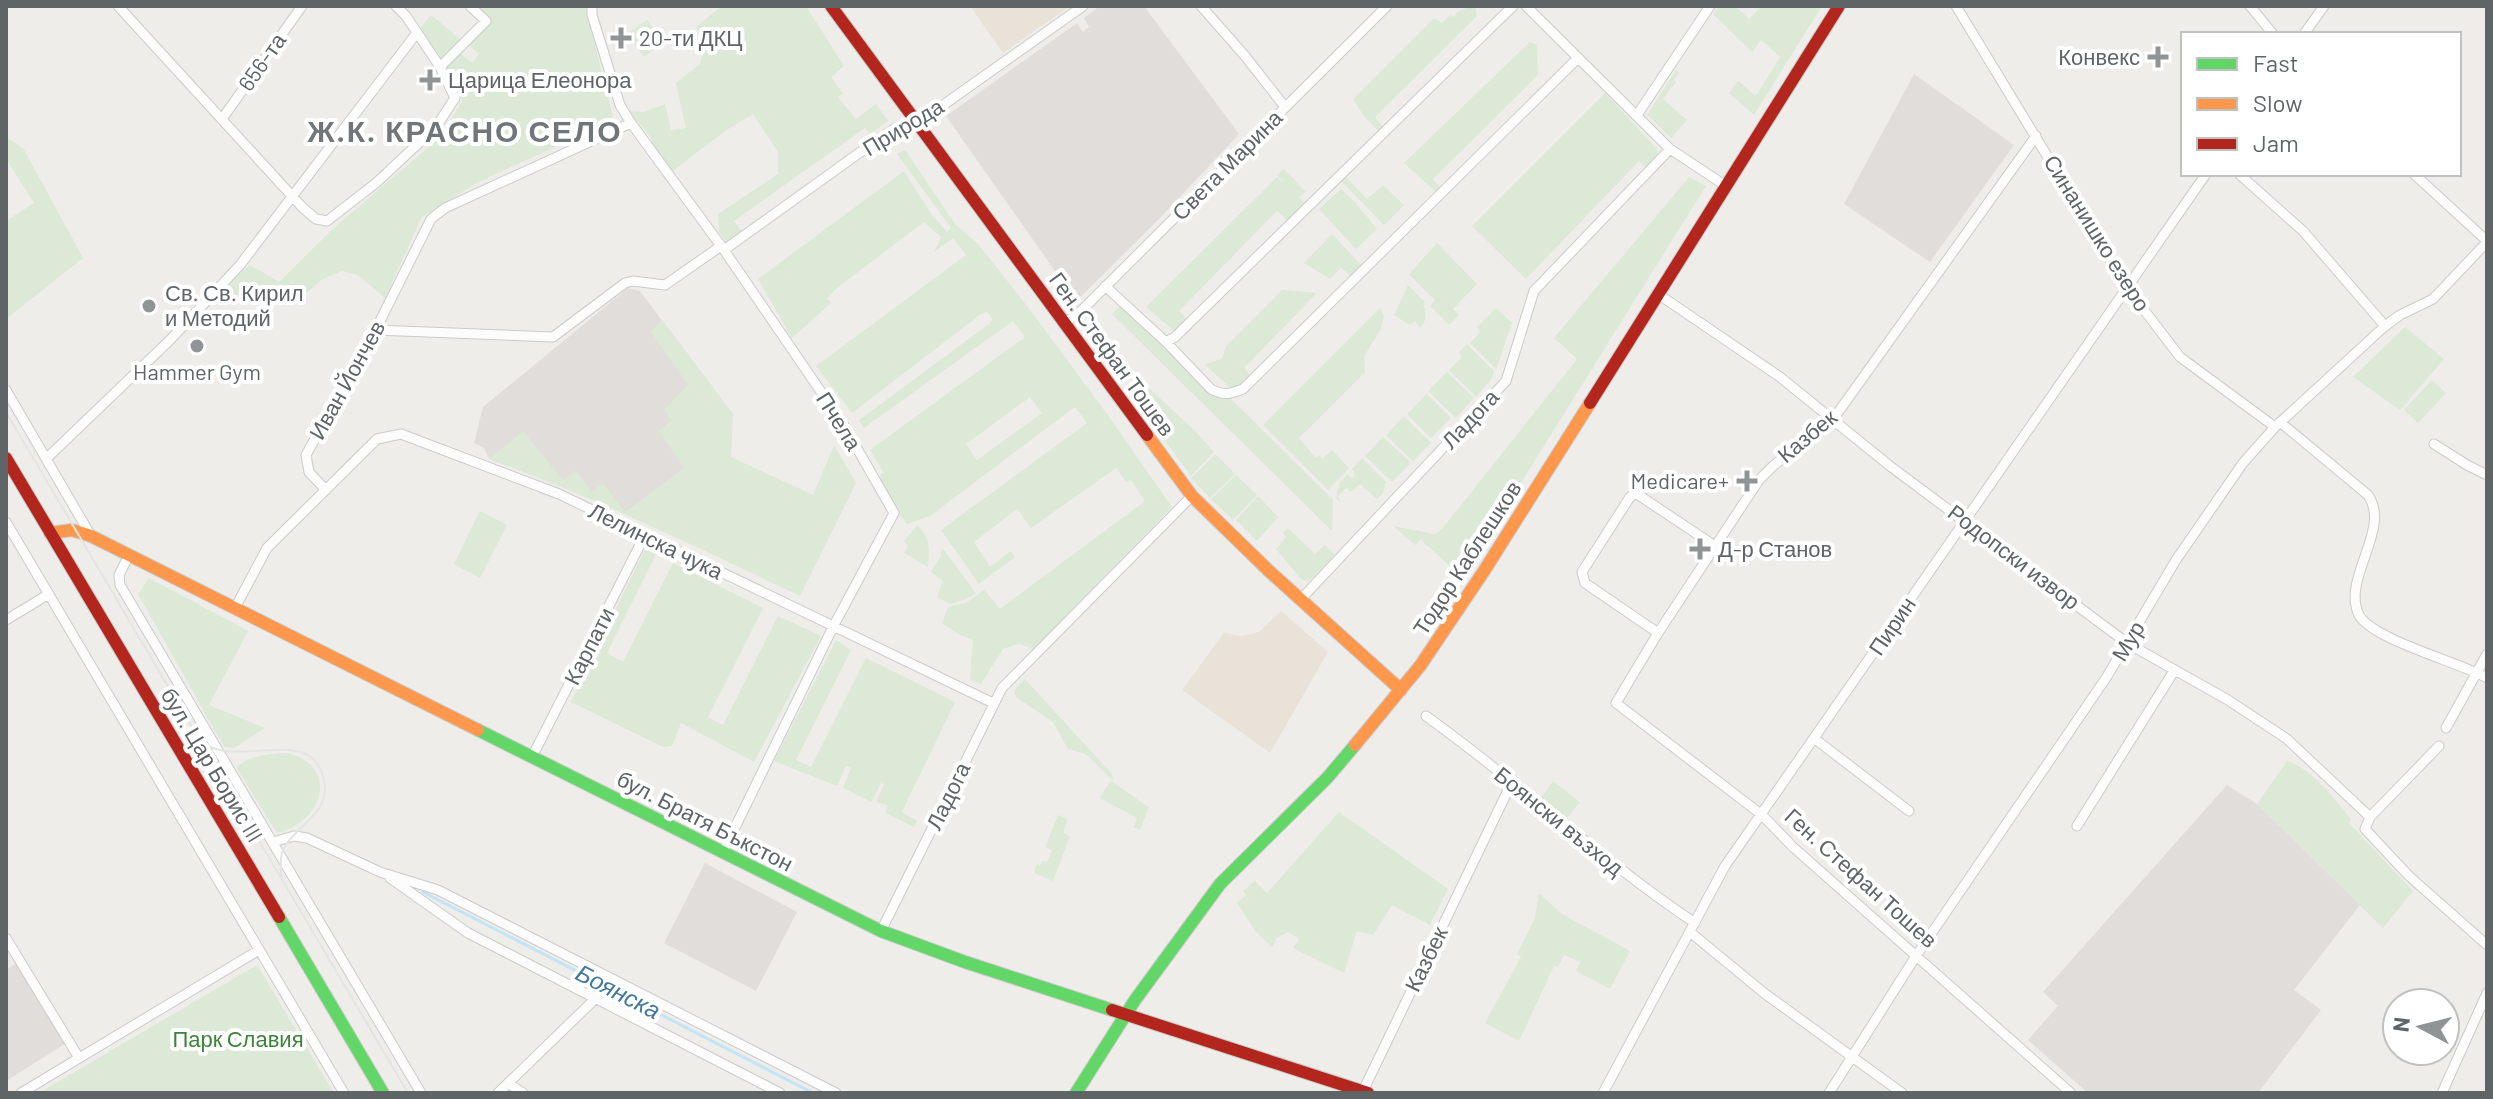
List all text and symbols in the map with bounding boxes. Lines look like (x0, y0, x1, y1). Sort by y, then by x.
place label: 20-ти ДКЦ (639, 24, 743, 51)
street label: 656-та (232, 27, 291, 95)
marker: 20-ти ДКЦ (610, 27, 632, 49)
legend (2181, 32, 2461, 176)
place label: Конвекс (2058, 43, 2140, 69)
marker: Конвекс (2147, 46, 2169, 68)
text: Fast (2253, 48, 2298, 77)
place label: Царица Елеонора (448, 66, 632, 93)
marker: Царица Елеонора (419, 69, 441, 91)
text: Slow (2253, 88, 2302, 117)
street label: Природа (857, 92, 949, 161)
street label: Света Марина (1166, 103, 1288, 225)
district label: Ж.К. КРАСНО СЕЛО (307, 112, 622, 148)
text: Jam (2253, 128, 2299, 157)
street label: Синанишко езеро (2038, 149, 2156, 316)
street label: Ген. Стефан Тошев (1044, 267, 1181, 441)
place label: Св. Св. Кирил и Методий (165, 279, 304, 331)
marker: Св. Св. Кирил и Методий (140, 297, 158, 315)
street label: Иван Йончев (303, 316, 389, 443)
marker: Hammer Gym (188, 337, 206, 355)
place label: Hammer Gym (133, 358, 261, 384)
street label: Ладога (1435, 383, 1504, 454)
street label: Пчела (812, 387, 868, 455)
street label: Казбек (1772, 403, 1841, 467)
place label: Medicare+ (1631, 467, 1729, 493)
marker: Medicare+ (1736, 470, 1758, 492)
street label: Тодор Каблешков (1407, 476, 1526, 640)
street label: Лелинска чука (585, 496, 728, 585)
street label: Родопски извор (1943, 498, 2086, 615)
place label: Д-р Станов (1718, 535, 1832, 562)
marker: Д-р Станов (1689, 538, 1711, 560)
street label: Пирин (1862, 591, 1921, 660)
street label: Карпати (558, 603, 619, 689)
street label: Мур (2105, 616, 2150, 666)
street label: бул. Цар Борис III (156, 683, 269, 847)
street label: Ладога (920, 757, 976, 834)
street label: Боянски възход (1489, 760, 1629, 881)
street label: бул. Братя Бъкстон (613, 764, 798, 877)
street label: Ген. Стефан Тошев (1780, 802, 1943, 953)
street label: Казбек (1398, 922, 1452, 995)
water label: Боянска (571, 957, 666, 1024)
north arrow (2381, 987, 2461, 1067)
text: N (2386, 1016, 2414, 1033)
park label: Парк Славия (172, 1025, 304, 1052)

